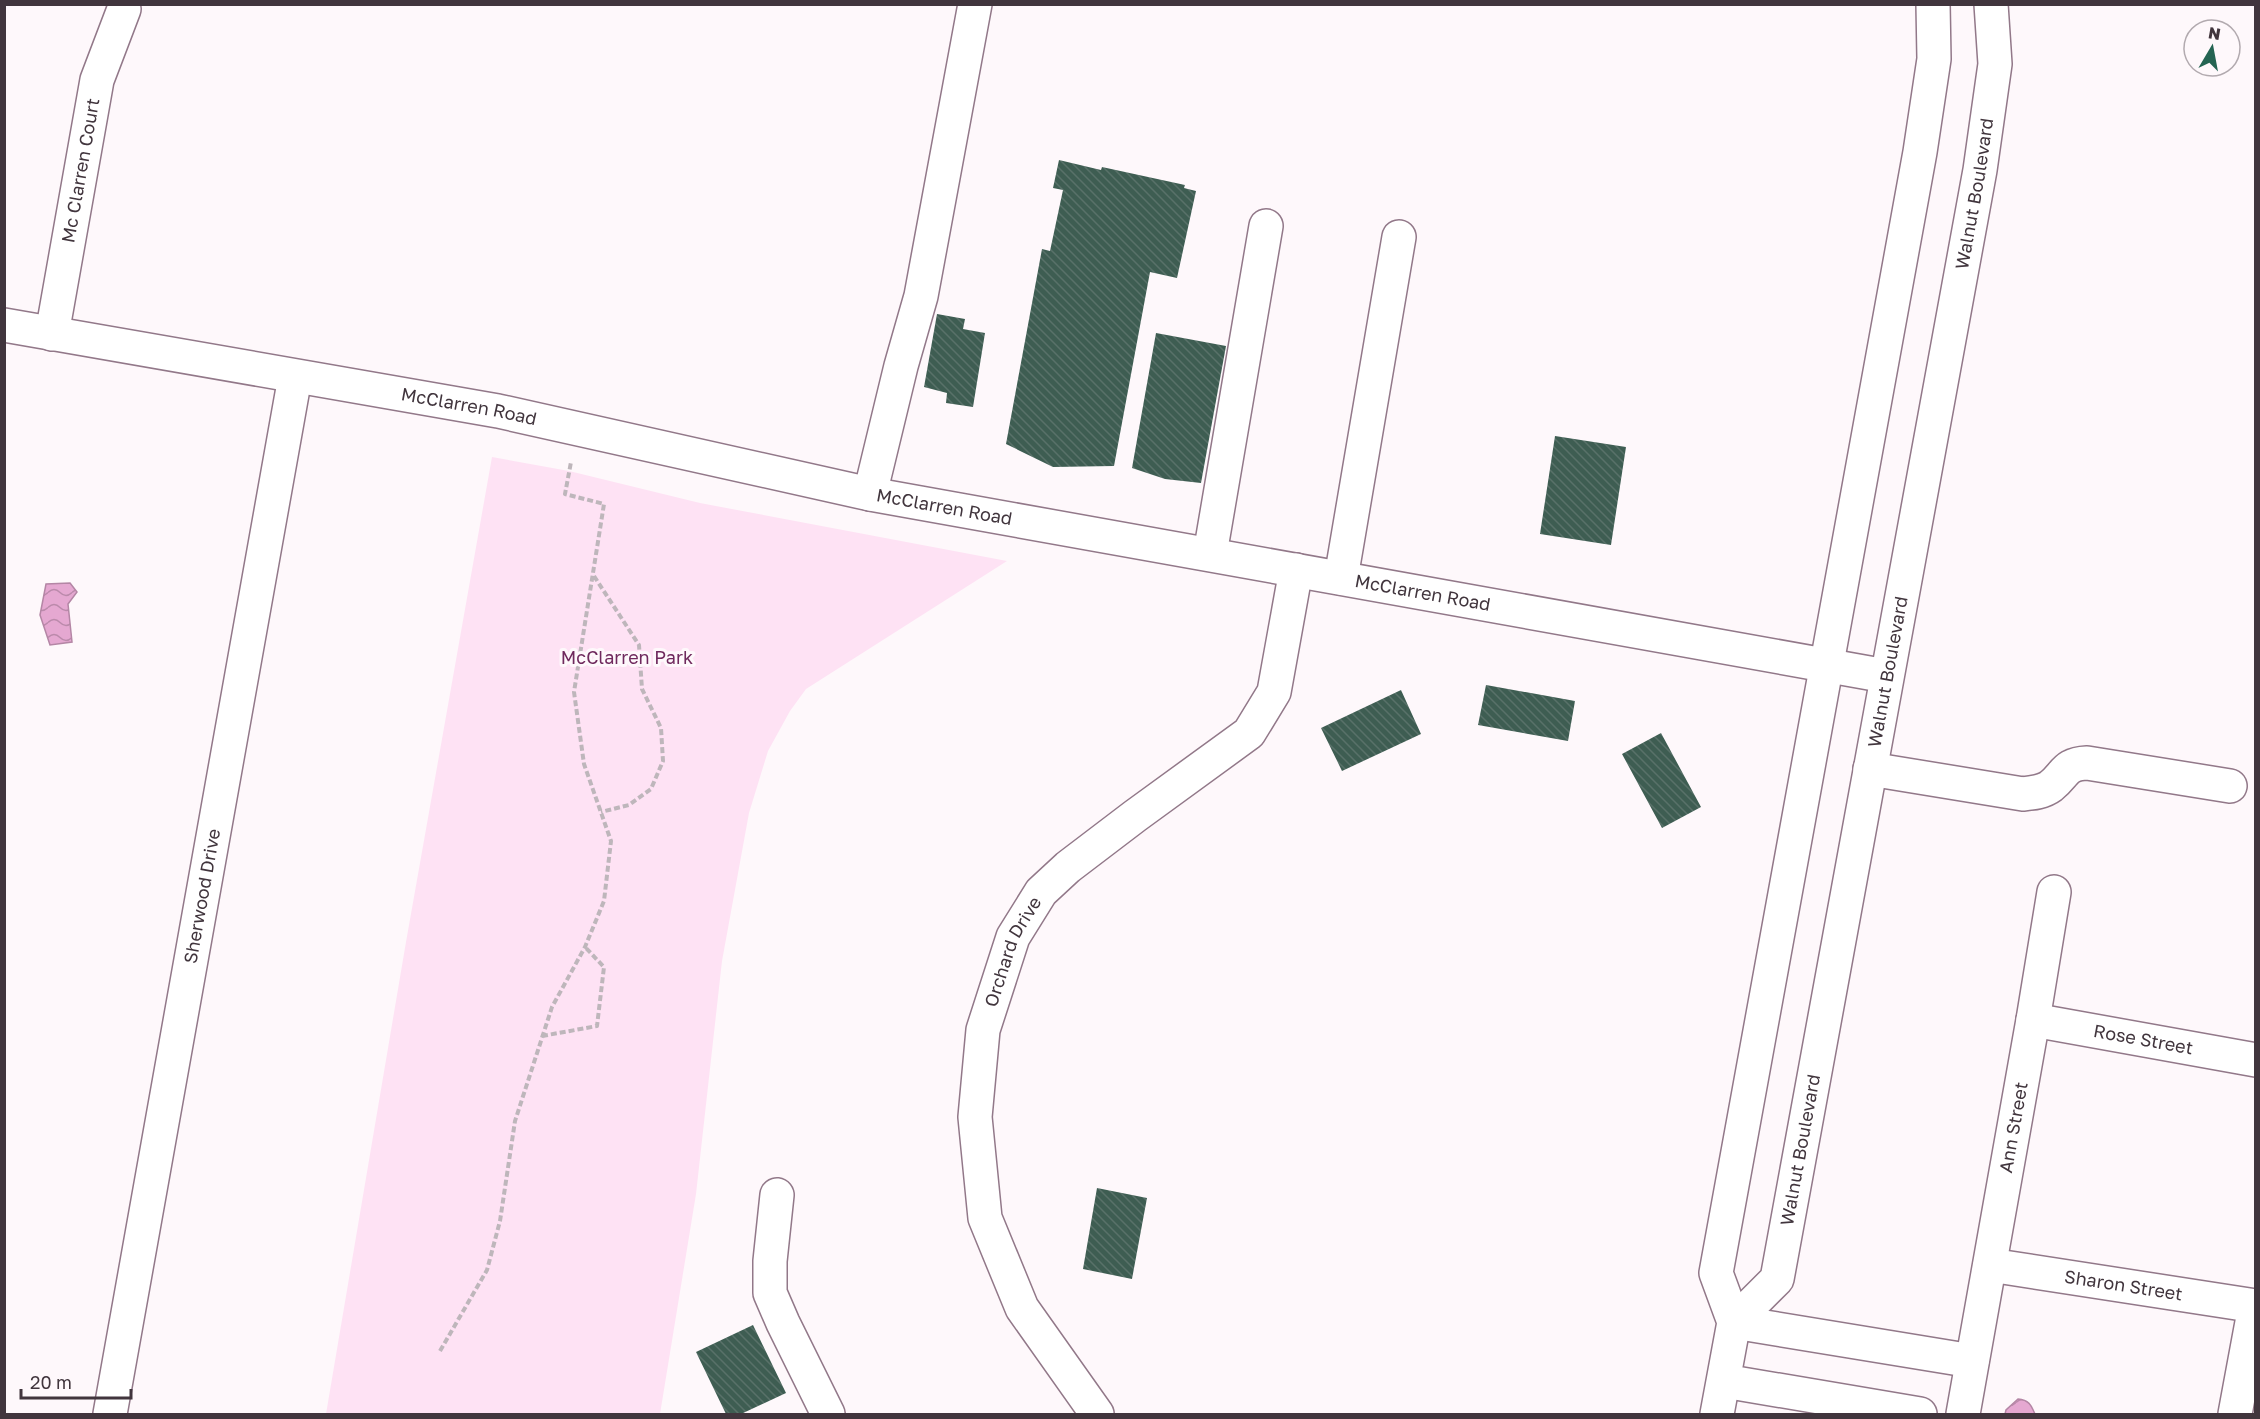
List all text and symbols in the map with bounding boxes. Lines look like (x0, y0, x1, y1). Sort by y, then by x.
north arrow (2182, 18, 2242, 78)
text: N (2207, 22, 2222, 44)
street label: Mc Clarren Court (56, 96, 104, 244)
street label: Walnut Boulevard (1950, 116, 1997, 271)
street label: McClarren Road (400, 382, 539, 429)
street label: McClarren Road (875, 483, 1014, 529)
street label: McClarren Road (1353, 569, 1492, 615)
street label: Walnut Boulevard (1863, 594, 1912, 749)
park label: McClarren Park (561, 646, 693, 668)
street label: Sherwood Drive (179, 827, 224, 965)
street label: Orchard Drive (979, 892, 1045, 1009)
street label: Rose Street (2092, 1019, 2195, 1059)
street label: Walnut Boulevard (1775, 1072, 1824, 1227)
street label: Ann Street (1994, 1080, 2032, 1175)
street label: Sharon Street (2063, 1265, 2184, 1305)
scale bar (21, 1362, 130, 1400)
text: 20 m (30, 1371, 72, 1393)

